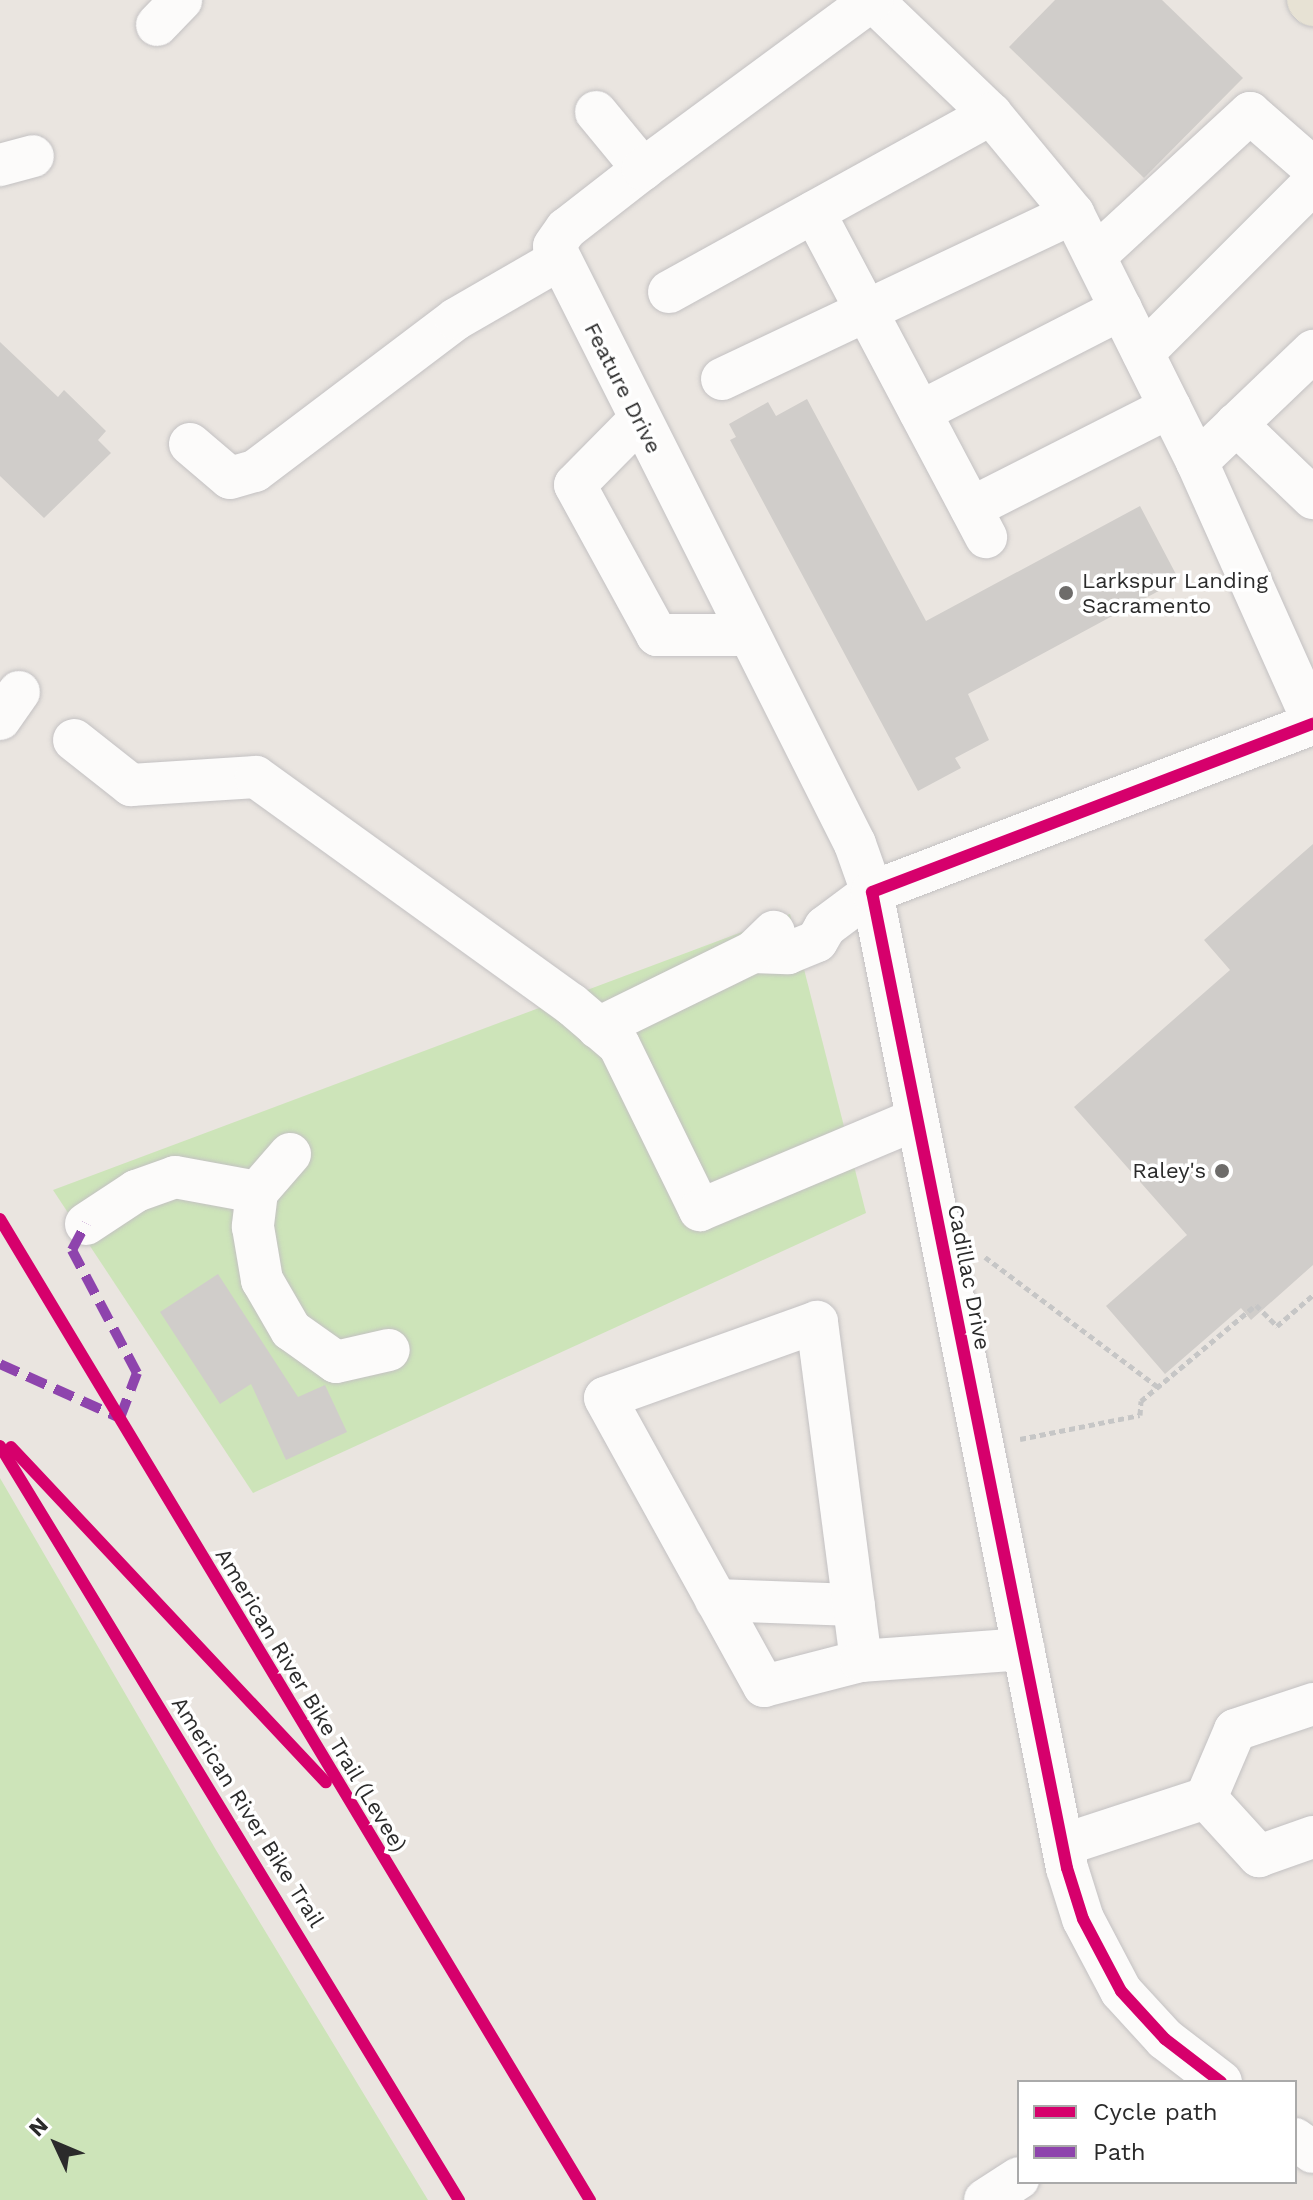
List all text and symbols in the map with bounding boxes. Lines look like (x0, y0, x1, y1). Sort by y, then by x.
street label: Feature Drive (579, 318, 667, 458)
place label: Larkspur Landing Sacramento (1082, 567, 1268, 618)
marker: Larkspur Landing Sacramento (1057, 584, 1075, 602)
place label: Raley's (1132, 1158, 1206, 1184)
marker: Raley's (1213, 1162, 1231, 1180)
street label: Cadillac Drive (942, 1202, 996, 1352)
street label: American River Bike Trail (Levee) (209, 1543, 413, 1857)
street label: American River Bike Trail (166, 1691, 330, 1933)
legend (1017, 2080, 1297, 2184)
text: Cycle path (1093, 2098, 1218, 2126)
north arrow (16, 2104, 96, 2184)
text: N (24, 2112, 53, 2142)
text: Path (1093, 2138, 1146, 2166)

